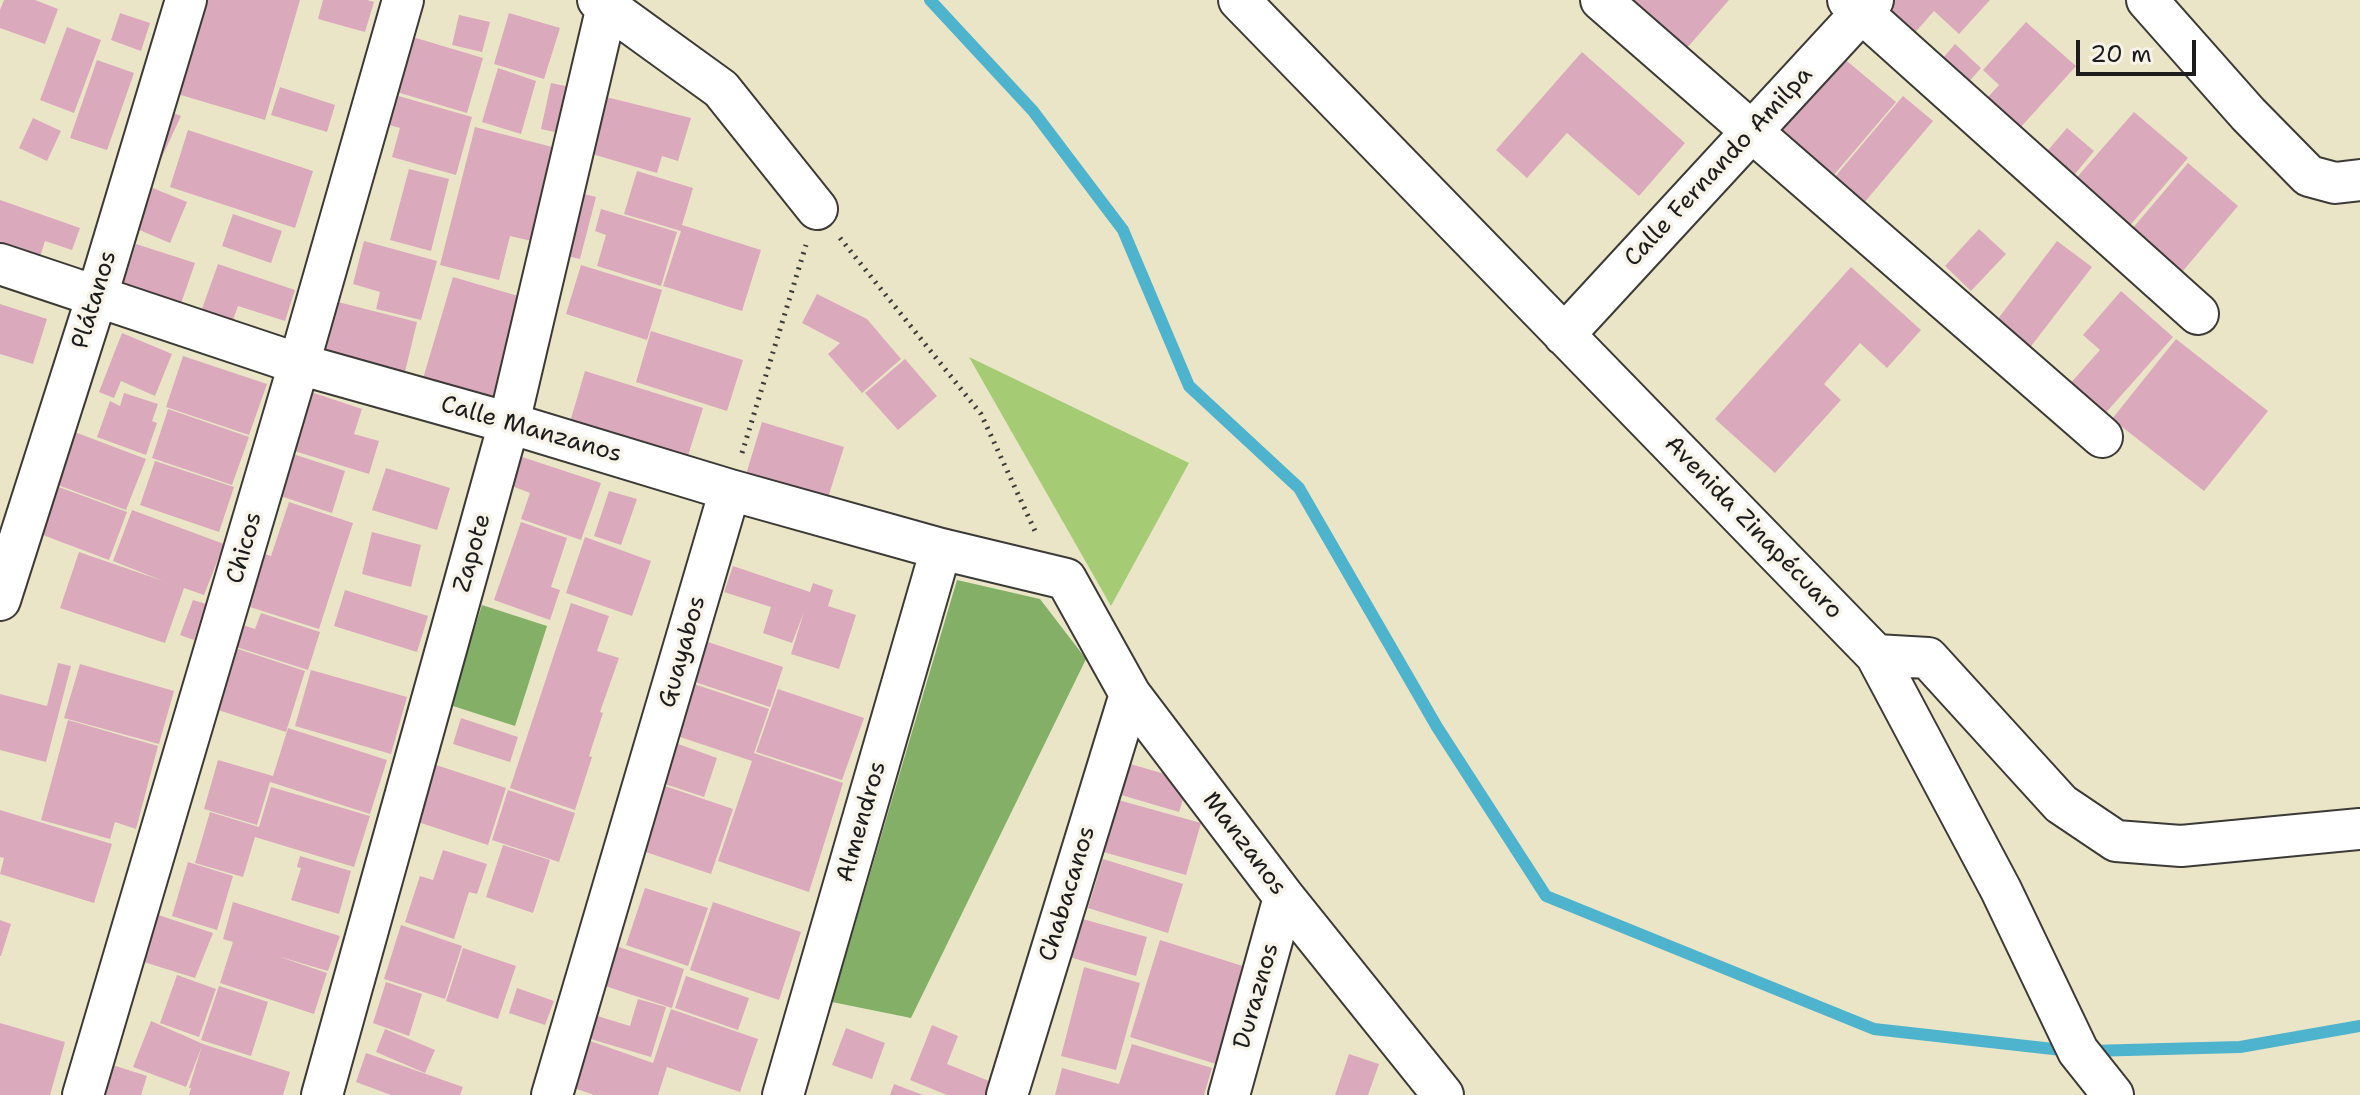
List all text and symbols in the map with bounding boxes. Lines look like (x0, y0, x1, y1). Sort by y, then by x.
scale bar (2080, 24, 2200, 74)
text: 20 m (2090, 38, 2152, 70)
street label: Calle Fernando Amilpa (1619, 61, 1819, 273)
street label: Plátanos (66, 247, 124, 353)
street label: Calle Manzanos (437, 390, 625, 470)
street label: Avenida Zinapécuaro (1658, 430, 1848, 626)
street label: Chicos (221, 509, 269, 587)
street label: Zapote (448, 511, 498, 595)
street label: Guayabos (653, 593, 713, 711)
street label: Almendros (831, 758, 893, 886)
street label: Manzanos (1196, 787, 1292, 901)
street label: Chabacanos (1034, 823, 1102, 965)
street label: Duraznos (1228, 940, 1286, 1052)

